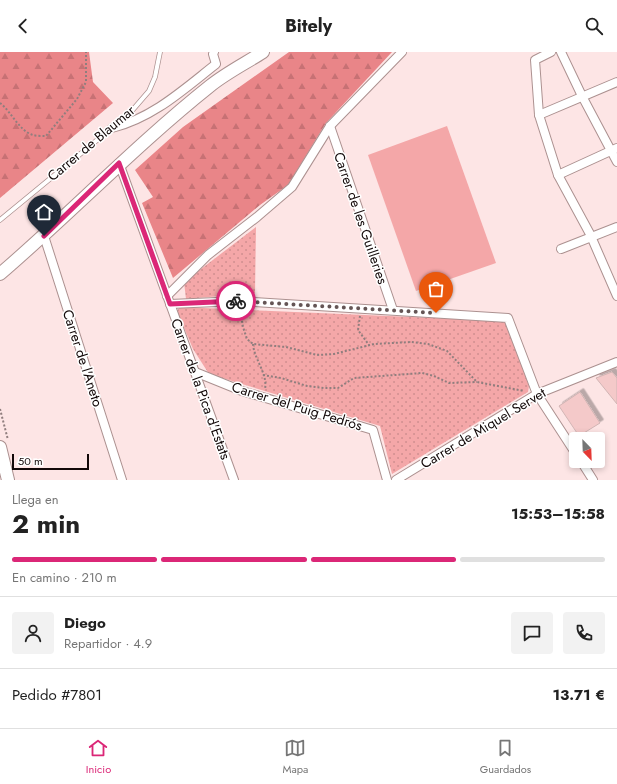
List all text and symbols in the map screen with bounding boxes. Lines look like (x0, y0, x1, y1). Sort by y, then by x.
text: Bitely (285, 13, 332, 39)
icon: back (12, 15, 34, 37)
icon: search (583, 15, 605, 37)
street label: Carrer de Blaumar (43, 100, 139, 186)
street label: Carrer de les Guilleries (329, 149, 393, 287)
pin (27, 195, 61, 236)
icon: home (33, 201, 55, 223)
pin (419, 272, 453, 313)
icon: bag (425, 278, 447, 300)
courier (216, 281, 256, 321)
icon: bike (225, 290, 247, 312)
street label: Carrer de l'Aneto (58, 307, 108, 410)
street label: Carrer de la Pica d'Estats (166, 316, 236, 463)
street label: Carrer del Puig Pedrós (229, 377, 365, 435)
street label: Carrer de Miquel Servet (417, 382, 550, 473)
north arrow (569, 432, 605, 468)
map controls (569, 432, 605, 468)
scale bar (12, 452, 89, 471)
text: 50 m (18, 453, 43, 469)
text: Llega en (12, 490, 59, 509)
text: 15:53–15:58 (511, 503, 605, 525)
text: 2 min (12, 505, 80, 543)
text: En camino · 210 m (12, 568, 117, 587)
button: person (12, 612, 54, 654)
text: Diego (64, 612, 106, 634)
button: chat (511, 612, 553, 654)
button: phone (563, 612, 605, 654)
text: Repartidor · 4.9 (64, 634, 152, 653)
text: Pedido #7801 (12, 684, 102, 706)
text: 13.71 € (552, 684, 605, 706)
tab: Inicio (86, 737, 111, 777)
tab: Mapa (283, 737, 308, 777)
tab: Guardados (480, 737, 531, 777)

